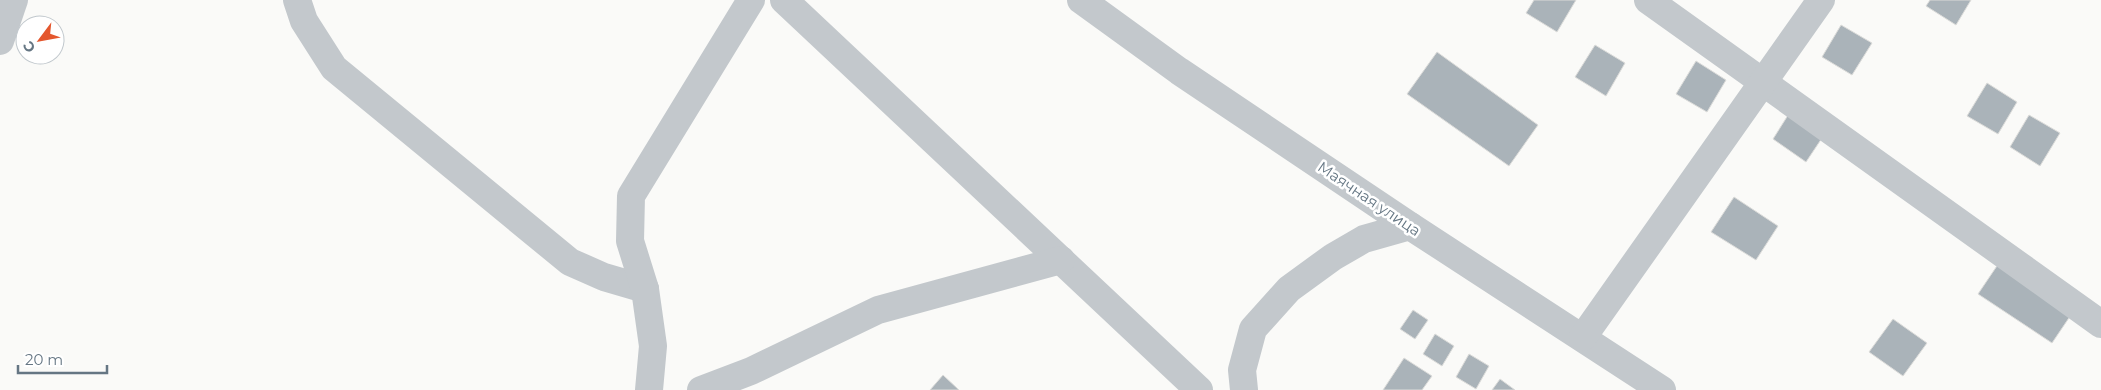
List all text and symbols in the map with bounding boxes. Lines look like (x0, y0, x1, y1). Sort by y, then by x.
north arrow (15, 15, 65, 65)
text: С (19, 38, 39, 56)
street label: Маячная улица (1314, 157, 1424, 240)
scale bar (18, 342, 106, 374)
text: 20 m (25, 350, 63, 369)

